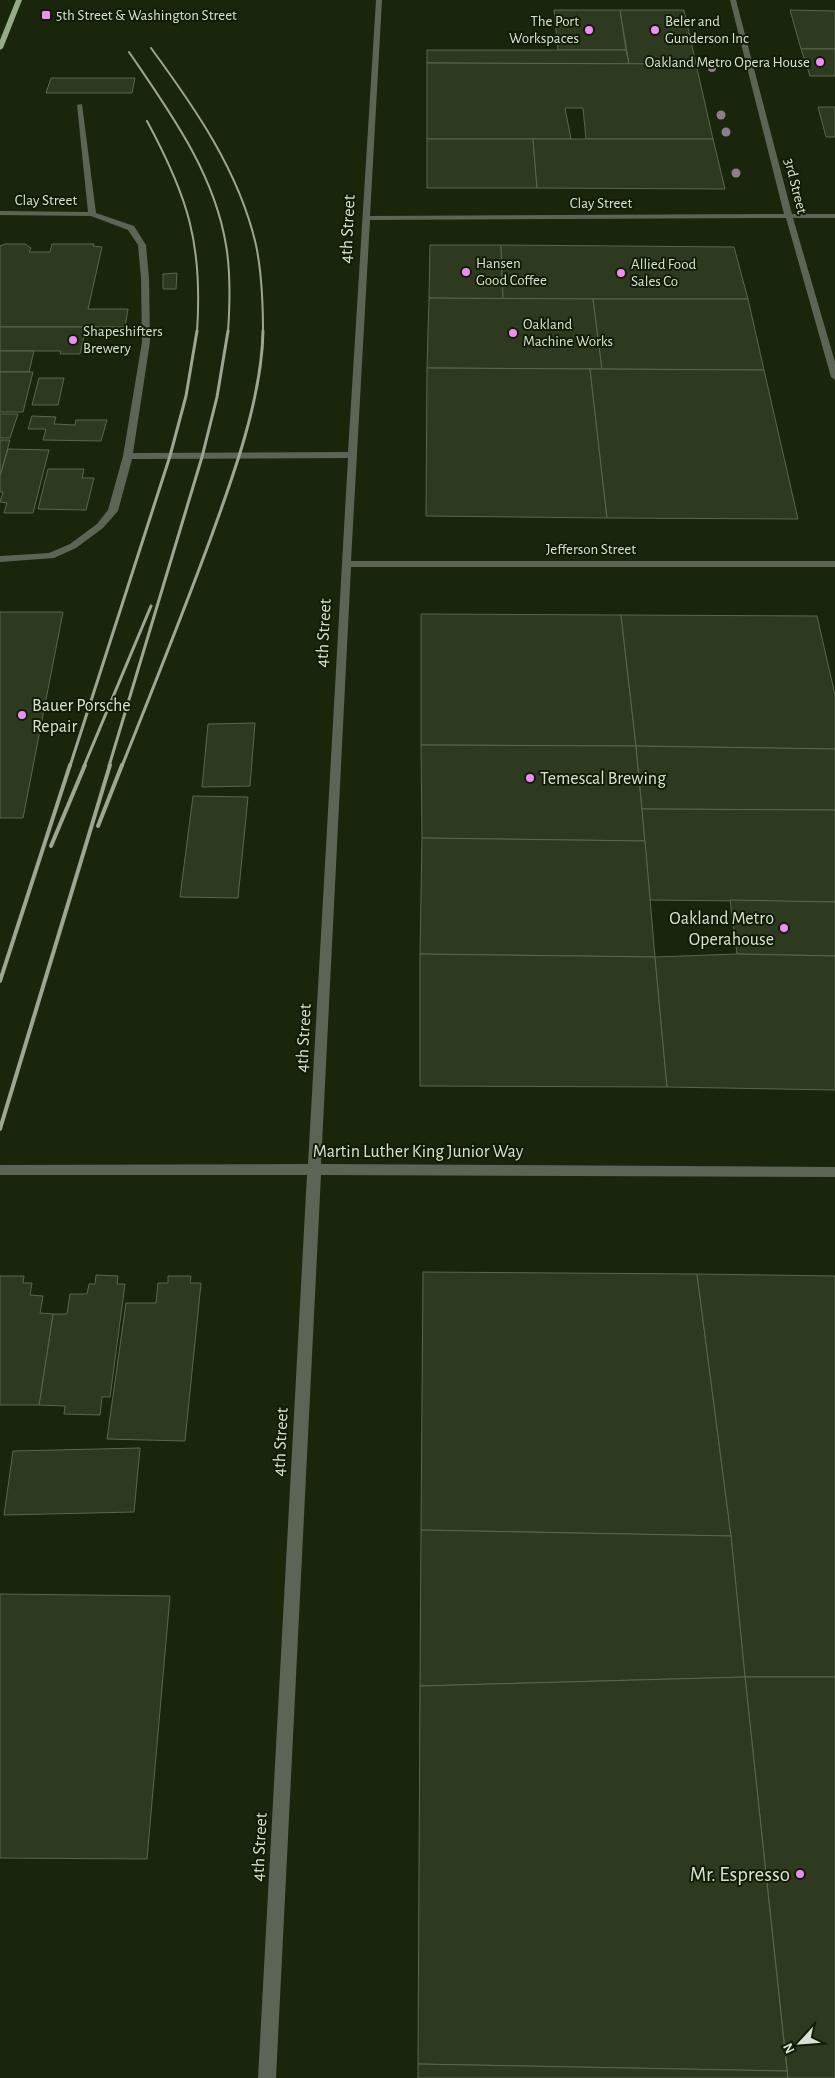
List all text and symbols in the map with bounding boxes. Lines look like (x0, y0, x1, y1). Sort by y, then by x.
place label: 5th Street & Washington Street (56, 8, 237, 23)
marker: 5th Street & Washington Street (40, 9, 52, 21)
place label: The Port Workspaces (509, 14, 579, 46)
place label: Beler and Gunderson Inc (665, 14, 749, 46)
marker: The Port Workspaces (583, 24, 595, 36)
marker: Beler and Gunderson Inc (649, 24, 661, 36)
place label: Oakland Metro Opera House (645, 55, 810, 70)
marker: Oakland Metro Opera House (814, 56, 826, 68)
street label: 3rd Street (781, 157, 810, 216)
street label: Clay Street (15, 193, 77, 208)
street label: 4th Street (337, 194, 359, 264)
street label: Clay Street (570, 196, 632, 211)
place label: Hansen Good Coffee (476, 256, 547, 288)
place label: Allied Food Sales Co (631, 257, 697, 289)
marker: Hansen Good Coffee (460, 266, 472, 278)
marker: Allied Food Sales Co (615, 267, 627, 279)
place label: Oakland Machine Works (523, 317, 613, 349)
place label: Shapeshifters Brewery (83, 324, 163, 356)
marker: Oakland Machine Works (507, 327, 519, 339)
marker: Shapeshifters Brewery (67, 334, 79, 346)
street label: Jefferson Street (546, 542, 636, 557)
street label: 4th Street (313, 598, 335, 668)
place label: Bauer Porsche Repair (32, 697, 131, 736)
marker: Bauer Porsche Repair (16, 709, 28, 721)
place label: Temescal Brewing (540, 770, 666, 788)
marker: Temescal Brewing (524, 772, 536, 784)
place label: Oakland Metro Operahouse (669, 910, 774, 949)
marker: Oakland Metro Operahouse (778, 922, 790, 934)
street label: 4th Street (293, 1003, 315, 1073)
street label: Martin Luther King Junior Way (313, 1143, 524, 1161)
street label: 4th Street (270, 1407, 292, 1477)
street label: 4th Street (249, 1812, 271, 1882)
place label: Mr. Espresso (690, 1864, 790, 1885)
marker: Mr. Espresso (794, 1868, 806, 1880)
north arrow (775, 2018, 825, 2068)
text: N (781, 2041, 798, 2056)

